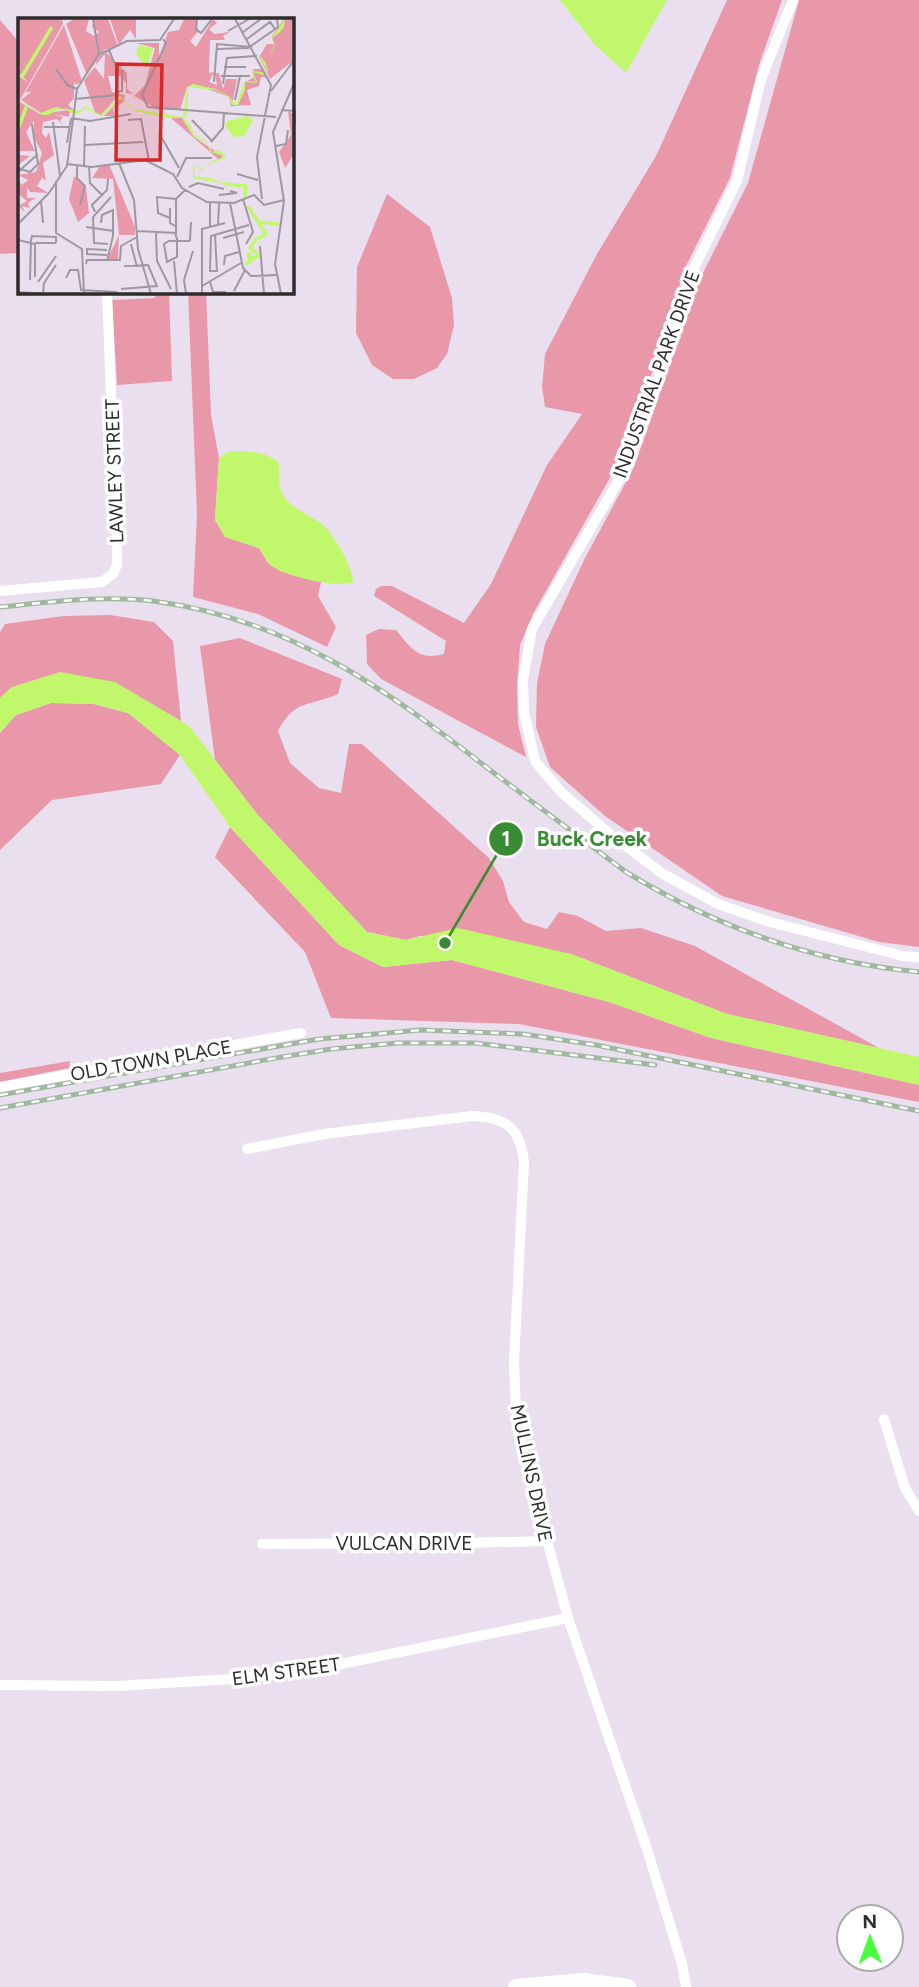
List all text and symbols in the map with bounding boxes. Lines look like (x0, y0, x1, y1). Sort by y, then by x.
inset map (18, 18, 294, 294)
street label: INDUSTRIAL PARK DRIVE (608, 267, 705, 481)
street label: LAWLEY STREET (100, 398, 129, 544)
callout: Buck Creek (488, 818, 661, 860)
text: 1 (502, 826, 510, 851)
text: Buck Creek (537, 826, 648, 851)
street label: OLD TOWN PLACE (69, 1035, 234, 1086)
street label: MULLINS DRIVE (506, 1402, 557, 1544)
street label: VULCAN DRIVE (336, 1532, 472, 1555)
street label: ELM STREET (231, 1652, 342, 1690)
north arrow (835, 1903, 905, 1973)
text: N (862, 1910, 877, 1933)

